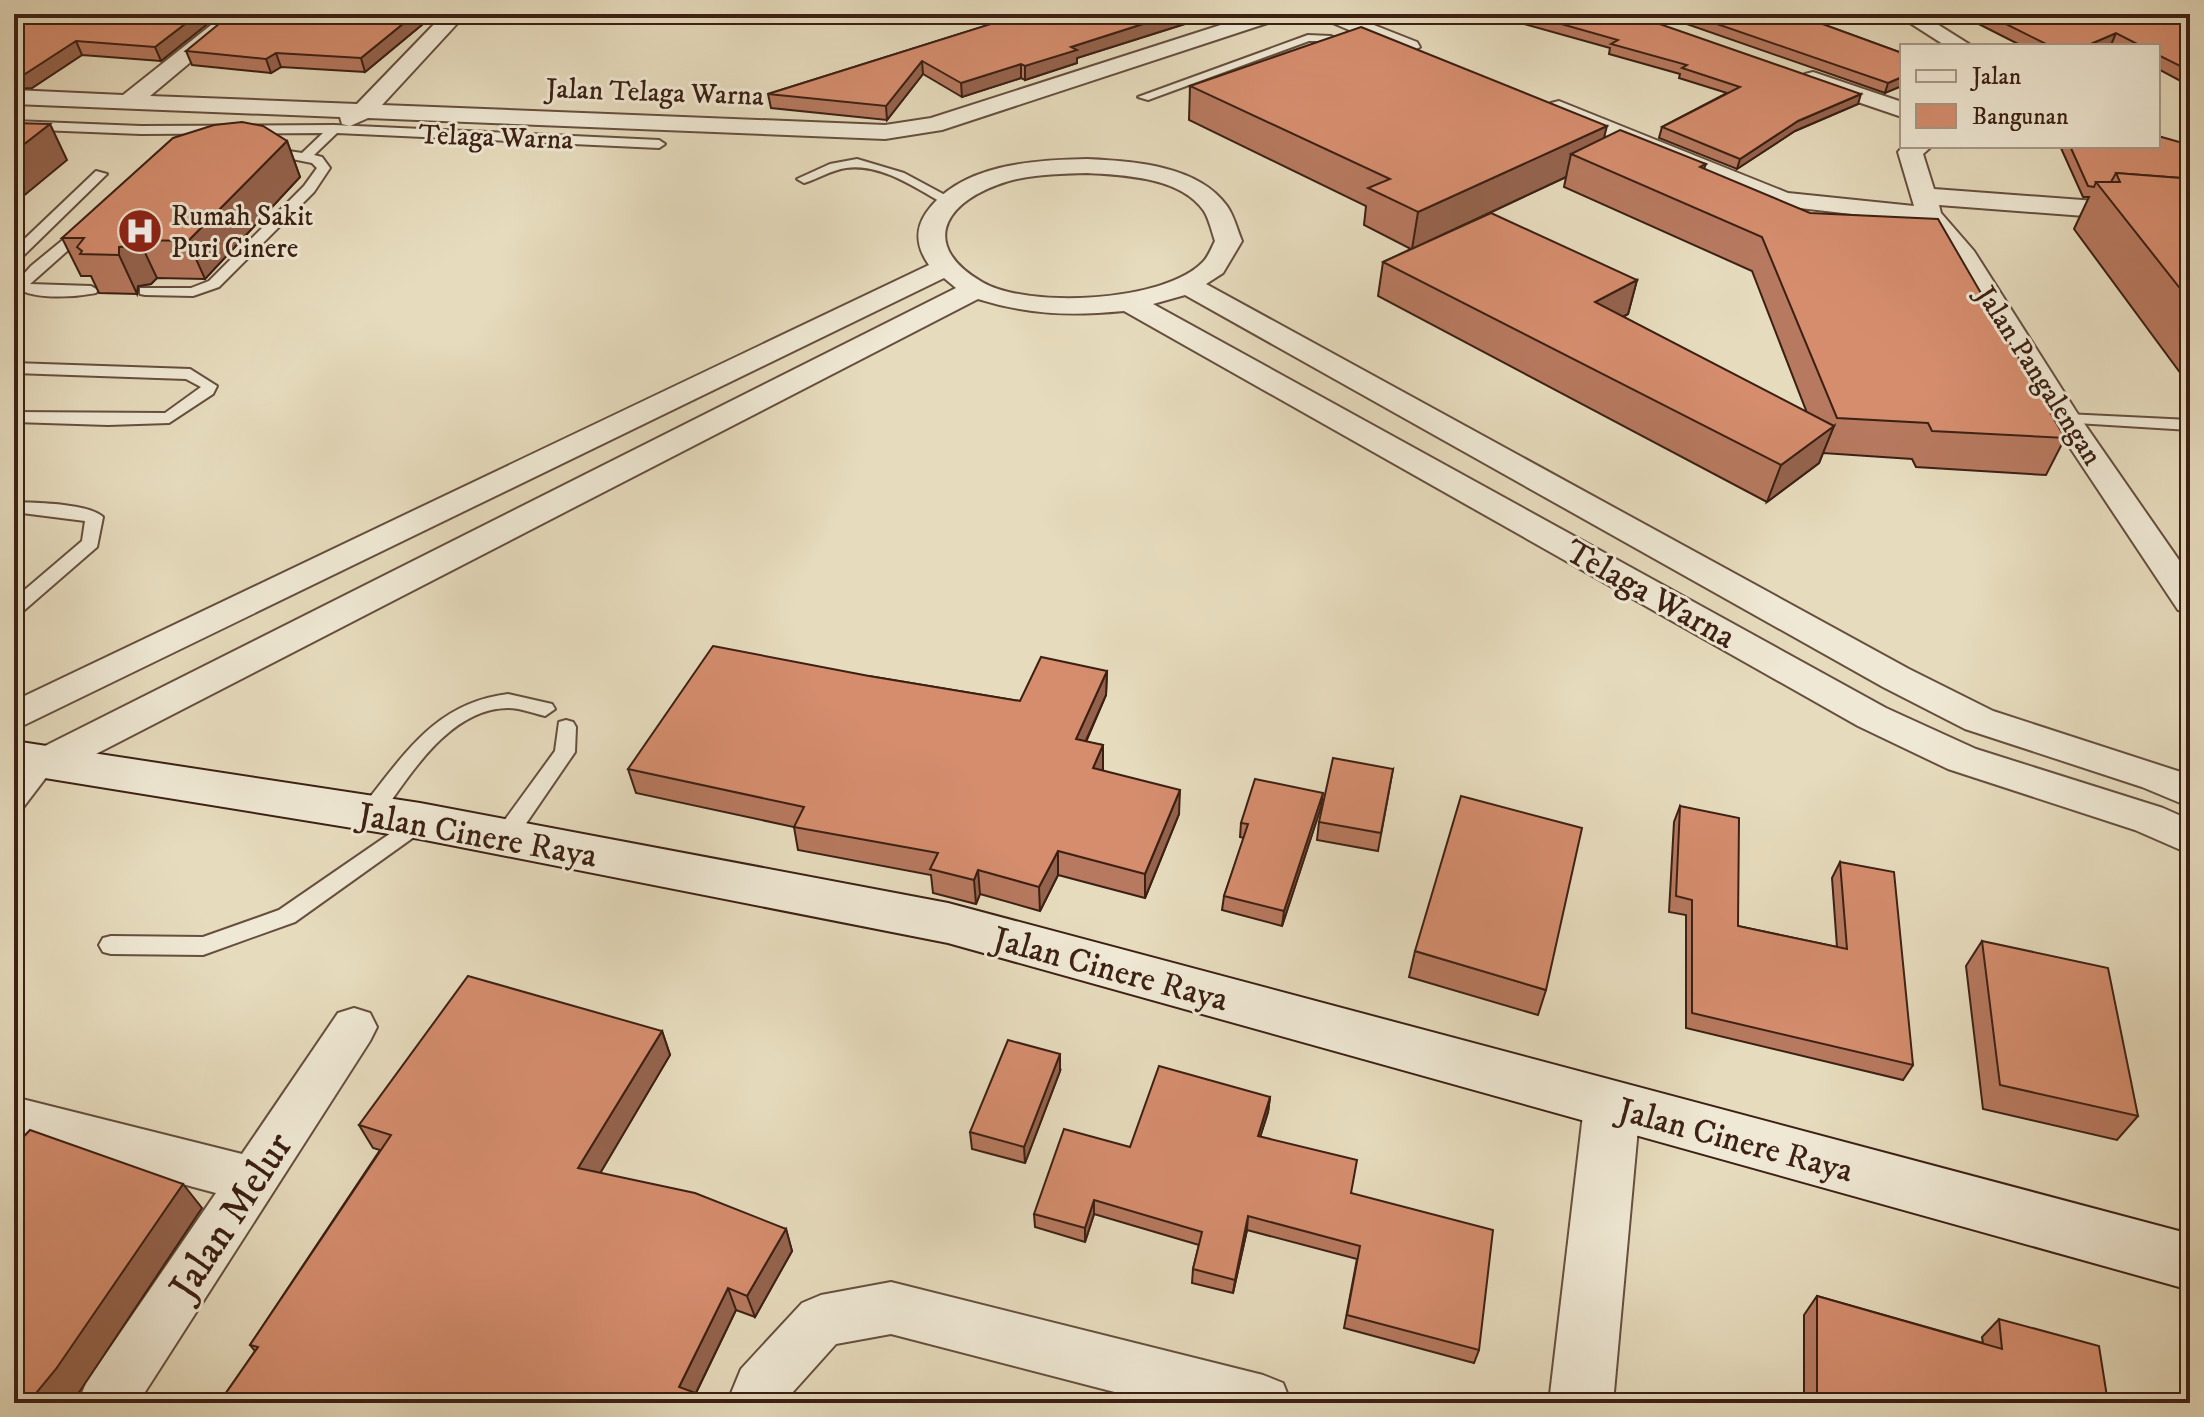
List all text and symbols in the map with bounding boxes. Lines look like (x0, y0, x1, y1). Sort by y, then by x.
legend (1900, 44, 2160, 148)
text: Jalan (1970, 62, 2022, 92)
street label: Jalan Telaga Warna (542, 71, 765, 114)
text: Bangunan (1972, 102, 2069, 132)
street label: Telaga Warna (418, 117, 574, 158)
place label: Rumah Sakit Puri Cinere (171, 199, 313, 266)
hospital icon: Rumah Sakit Puri Cinere (116, 207, 164, 255)
street label: Jalan Pangalengan (1966, 277, 2110, 472)
street label: Telaga Warna (1558, 531, 1743, 659)
street label: Jalan Cinere Raya (352, 794, 601, 878)
street label: Jalan Cinere Raya (986, 918, 1233, 1022)
street label: Jalan Cinere Raya (1611, 1089, 1858, 1193)
street label: Jalan Melur (158, 1124, 305, 1313)

